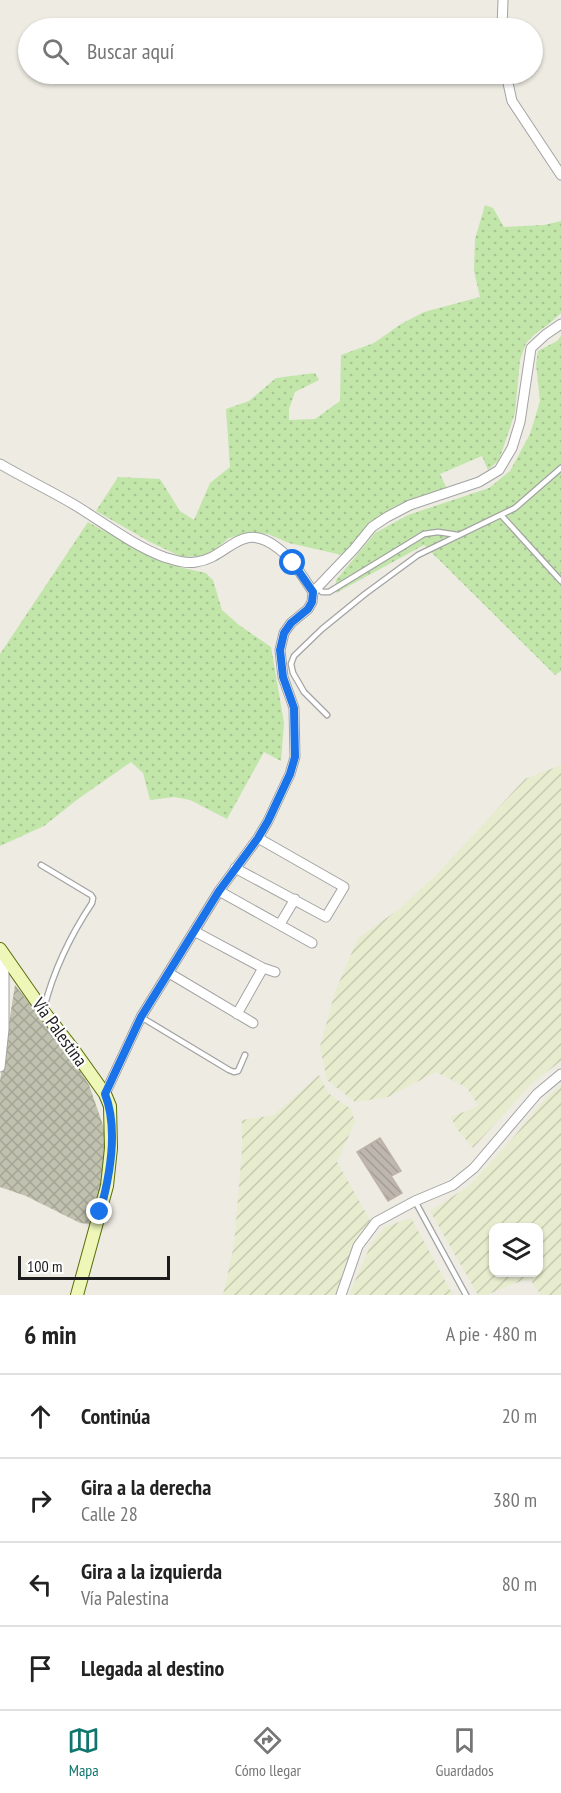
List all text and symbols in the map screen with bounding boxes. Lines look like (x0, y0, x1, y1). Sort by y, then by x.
search box (18, 18, 543, 84)
icon: search (39, 35, 72, 68)
text: Buscar aquí (87, 37, 174, 65)
route start (279, 549, 305, 575)
street label: Vía Palestina (27, 992, 93, 1071)
route end (86, 1198, 112, 1224)
map controls (489, 1223, 543, 1277)
button: layers (489, 1223, 543, 1277)
scale bar (18, 1253, 170, 1280)
text: 100 m (27, 1256, 62, 1276)
text: 6 min (24, 1318, 77, 1351)
text: A pie · 480 m (446, 1321, 537, 1347)
icon: ahead (24, 1400, 57, 1433)
text: Continúa (81, 1402, 150, 1430)
text: 20 m (502, 1403, 537, 1429)
text: Gira a la derecha (81, 1473, 211, 1501)
icon: right (24, 1484, 57, 1517)
text: 380 m (493, 1487, 537, 1513)
text: Calle 28 (81, 1501, 138, 1527)
text: Gira a la izquierda (81, 1557, 222, 1585)
icon: left (24, 1568, 57, 1601)
text: 80 m (502, 1571, 537, 1597)
text: Vía Palestina (81, 1585, 169, 1611)
icon: arrive (24, 1652, 57, 1685)
text: Llegada al destino (81, 1654, 224, 1682)
tab: Mapa (67, 1724, 100, 1780)
tab: Cómo llegar (235, 1724, 301, 1780)
tab: Guardados (436, 1724, 494, 1780)

